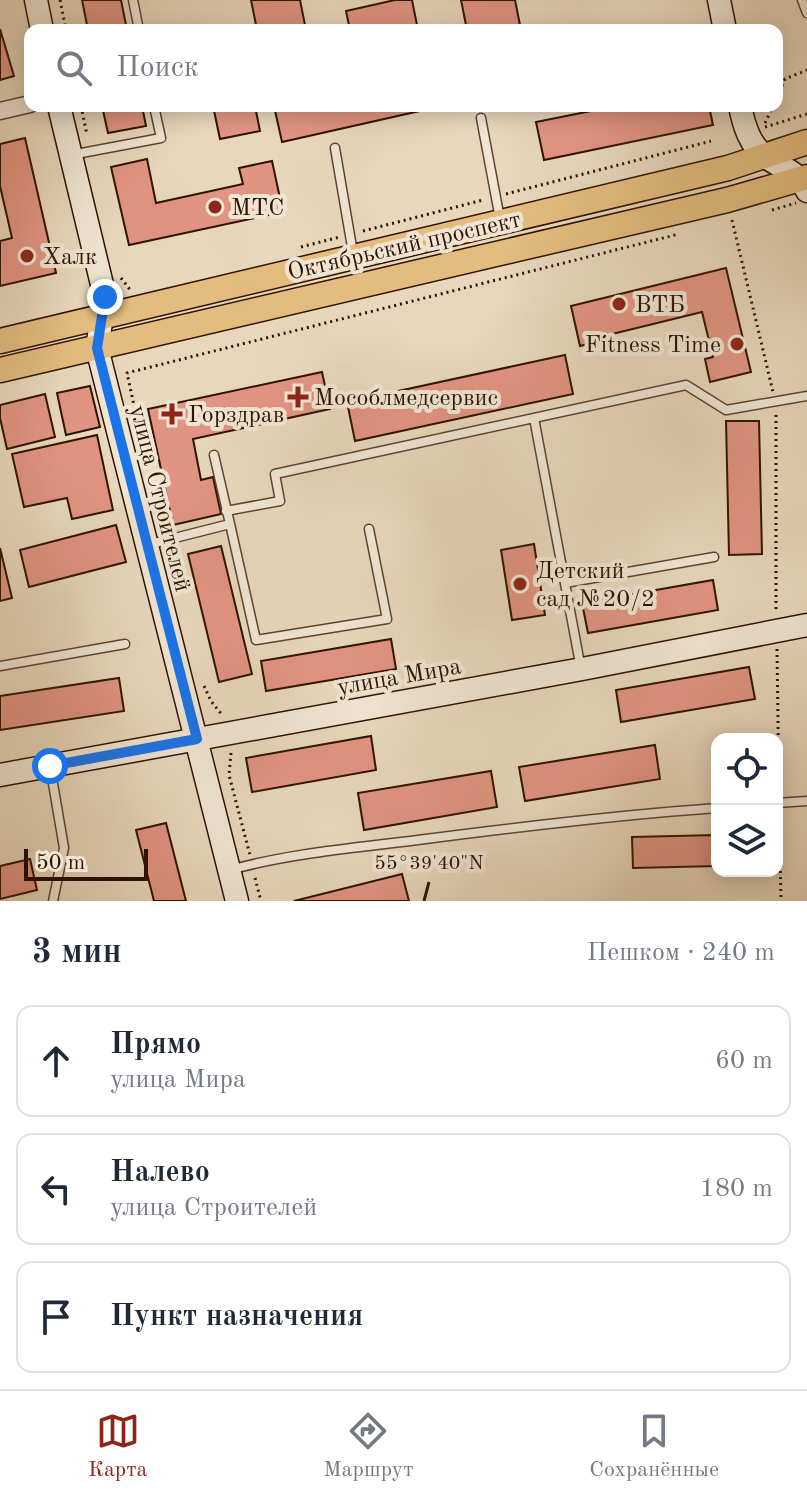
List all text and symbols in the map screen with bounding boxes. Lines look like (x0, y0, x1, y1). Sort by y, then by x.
search box (24, 24, 783, 112)
icon: search (52, 46, 96, 90)
text: Поиск (116, 53, 199, 83)
place label: МТС (231, 197, 284, 221)
marker: МТС (206, 198, 224, 216)
street label: Октябрьский проспект (285, 208, 523, 285)
place label: Халк (43, 246, 97, 270)
marker: Халк (18, 247, 36, 265)
route end (87, 279, 123, 315)
place label: ВТБ (635, 294, 685, 318)
marker: ВТБ (610, 295, 628, 313)
place label: Fitness Time (585, 334, 721, 358)
marker: Fitness Time (728, 335, 746, 353)
place label: Мособлмедсервис (314, 387, 498, 411)
marker: Мособлмедсервис (289, 388, 307, 406)
street label: улица Строителей (124, 403, 194, 594)
place label: Горздрав (188, 404, 284, 428)
marker: Горздрав (163, 405, 181, 423)
place label: Детский сад №20/2 (536, 560, 655, 612)
marker: Детский сад №20/2 (511, 575, 529, 593)
street label: улица Мира (335, 655, 463, 701)
map controls (711, 733, 783, 877)
button: locate (711, 733, 783, 805)
route start (32, 748, 68, 784)
button: layers (711, 805, 783, 877)
scale bar (24, 845, 148, 881)
text: 50 m (36, 852, 85, 874)
text: 55°39'40"N (374, 854, 484, 874)
text: 3 мин (32, 936, 122, 970)
text: Пешком · 240 m (587, 940, 775, 966)
text: Прямо (110, 1030, 201, 1060)
icon: ahead (34, 1039, 78, 1083)
text: 60 m (715, 1048, 773, 1074)
text: улица Мира (110, 1067, 246, 1093)
text: Налево (110, 1158, 210, 1188)
icon: left (34, 1167, 78, 1211)
text: 180 m (700, 1176, 773, 1202)
text: улица Строителей (110, 1195, 317, 1221)
icon: arrive (34, 1295, 78, 1339)
text: Пункт назначения (110, 1302, 363, 1332)
tab: Карта (88, 1409, 147, 1484)
tab: Маршрут (323, 1409, 414, 1484)
tab: Сохранённые (589, 1409, 719, 1484)

